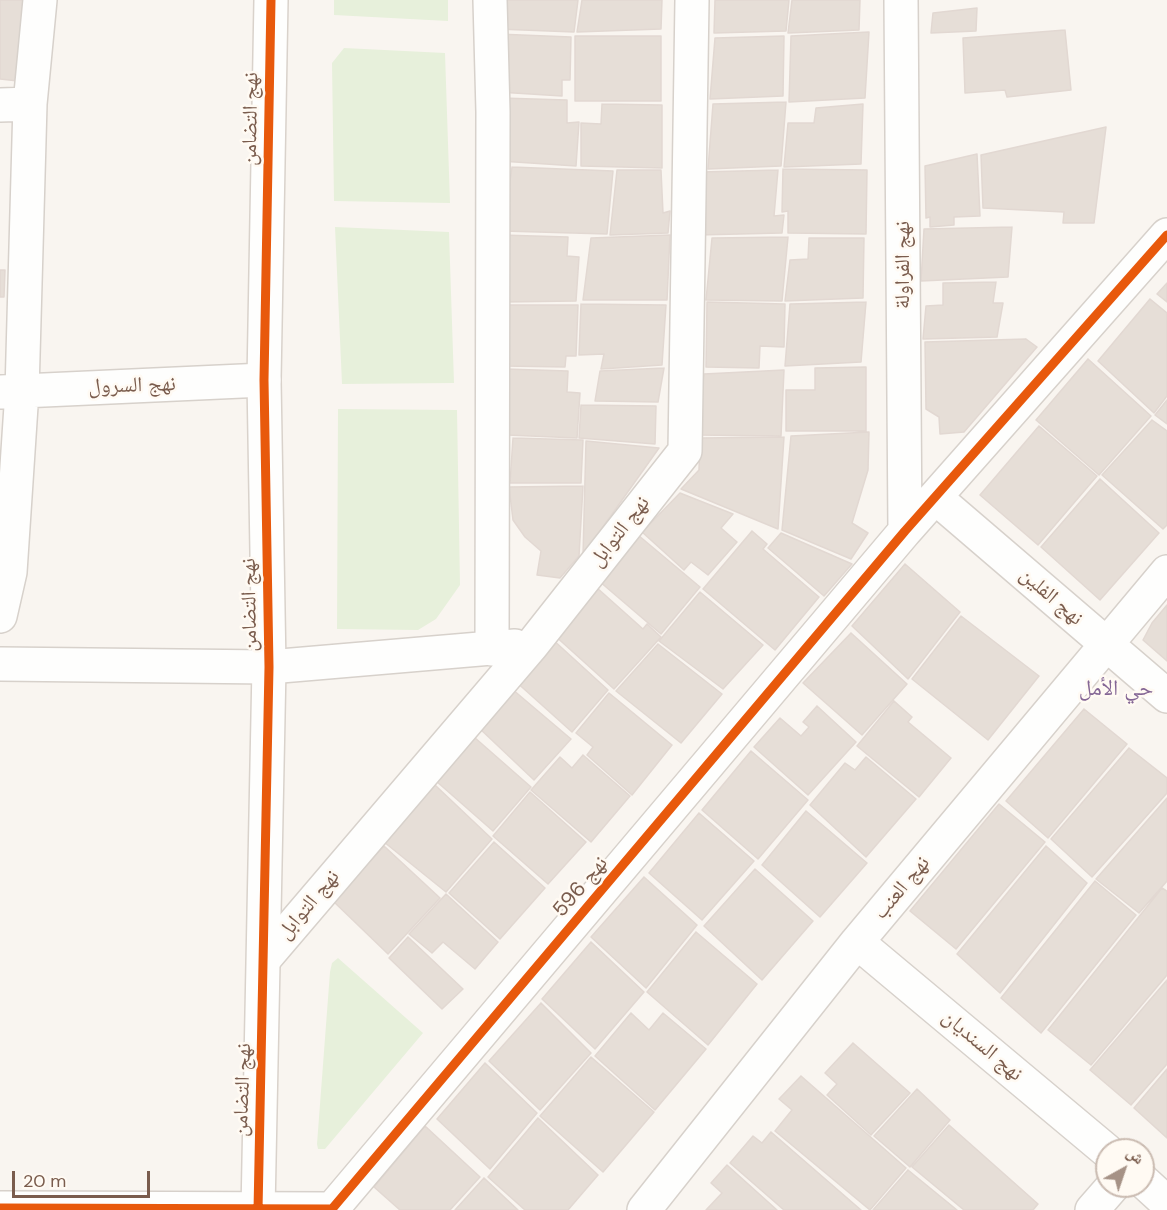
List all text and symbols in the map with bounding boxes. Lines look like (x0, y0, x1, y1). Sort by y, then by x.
street label: نهج التضامن (238, 72, 264, 166)
street label: نهج الفراولة (890, 221, 916, 309)
street label: نهج السرول (88, 372, 176, 400)
street label: نهج التوابل (584, 491, 656, 573)
street label: نهج التضامن (237, 558, 263, 652)
street label: نهج الفلين (1014, 563, 1088, 631)
district label: حي الأمل (1079, 676, 1153, 702)
street label: نهج 596 (548, 851, 614, 923)
street label: نهج العنب (868, 851, 936, 925)
street label: نهج التوابل (273, 865, 345, 945)
street label: نهج السنديان (937, 1005, 1027, 1087)
street label: نهج التضامن (229, 1043, 257, 1137)
north arrow (1095, 1138, 1155, 1198)
text: ش (1122, 1142, 1149, 1169)
scale bar (15, 1159, 153, 1197)
text: 20 m (23, 1169, 66, 1193)

